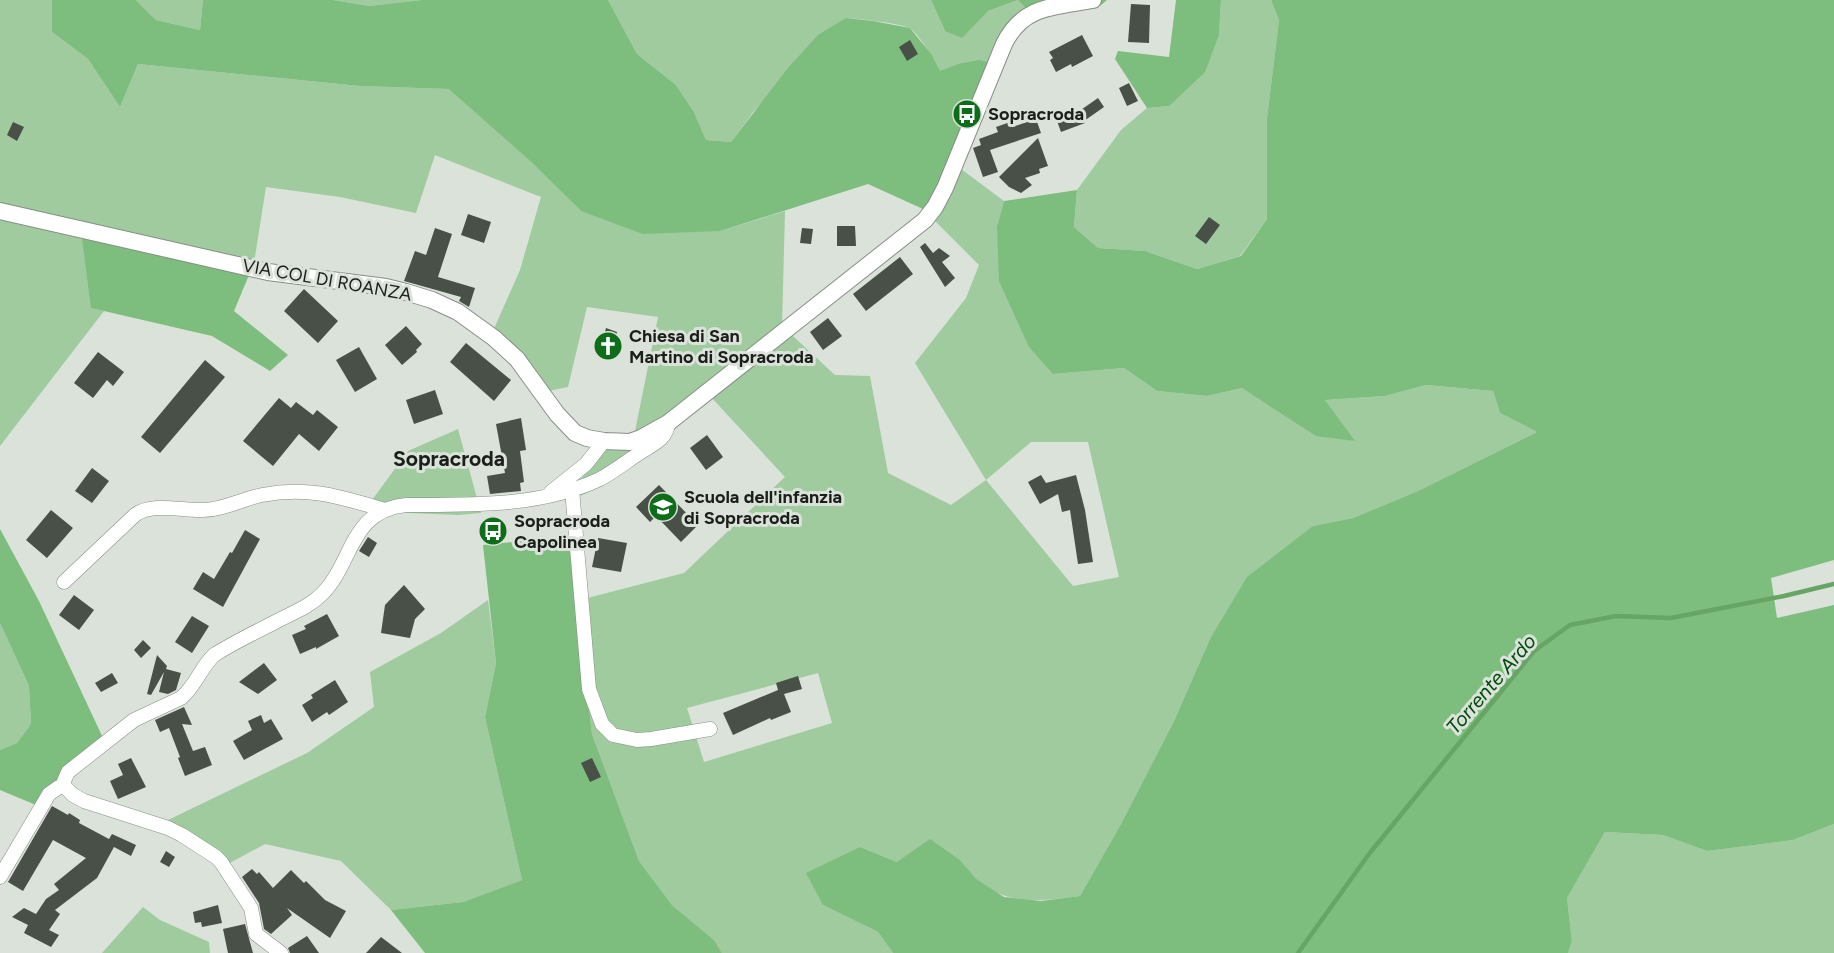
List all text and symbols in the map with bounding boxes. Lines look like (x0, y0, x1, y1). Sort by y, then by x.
bus stop icon: Sopracroda (951, 98, 983, 130)
place label: Sopracroda (988, 103, 1084, 125)
street label: VIA COL DI ROANZA (241, 254, 413, 306)
place label: Chiesa di San Martino di Sopracroda (629, 325, 814, 368)
church icon: Chiesa di San Martino di Sopracroda (592, 330, 624, 362)
district label: Sopracroda (393, 446, 505, 471)
place label: Scuola dell'infanzia di Sopracroda (684, 486, 842, 529)
school or university icon: Scuola dell'infanzia di Sopracroda (647, 491, 679, 523)
place label: Sopracroda Capolinea (514, 510, 610, 553)
bus stop icon: Sopracroda Capolinea (477, 515, 509, 547)
water label: Torrente Ardo (1441, 629, 1541, 739)

